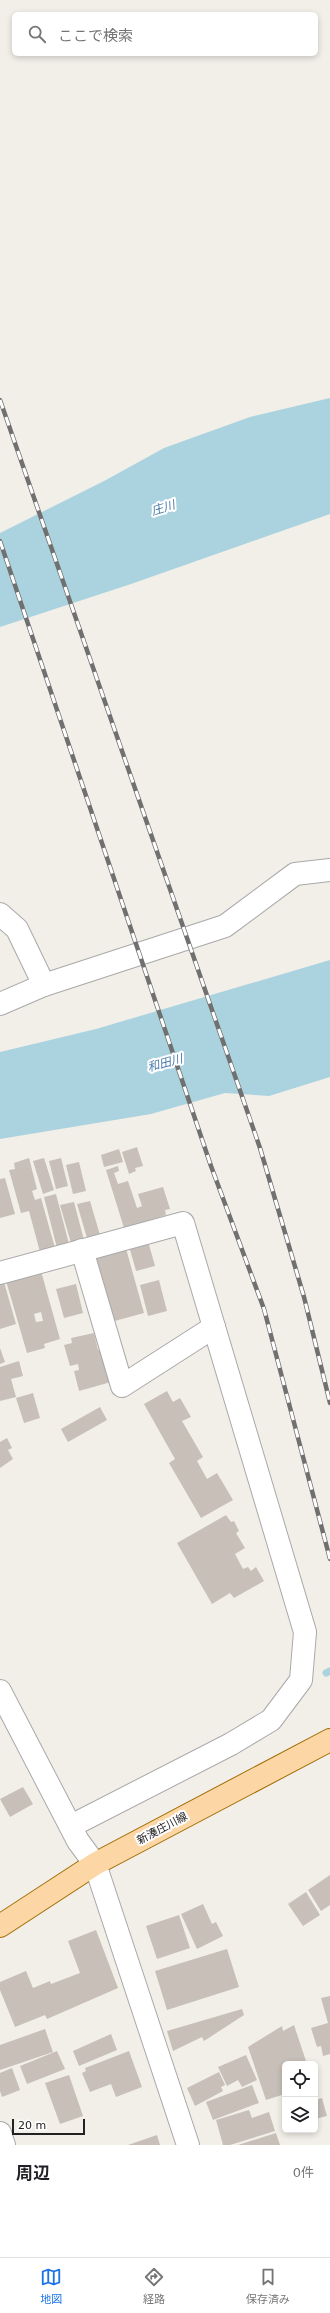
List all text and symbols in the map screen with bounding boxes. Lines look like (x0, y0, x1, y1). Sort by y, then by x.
search box (12, 12, 318, 56)
icon: search (26, 23, 48, 45)
text: ここで検索 (58, 27, 133, 45)
water label: 庄川 (149, 497, 178, 518)
water label: 和田川 (146, 1051, 186, 1074)
street label: 新湊庄川線 (135, 1810, 190, 1847)
map controls (282, 2061, 318, 2133)
button: locate (282, 2061, 318, 2097)
button: layers (282, 2097, 318, 2133)
scale bar (12, 2117, 85, 2136)
text: 20 m (18, 2119, 46, 2132)
text: 周辺 (16, 2163, 50, 2183)
text: 0件 (293, 2165, 314, 2180)
tab: 地図 (40, 2266, 62, 2306)
tab: 経路 (143, 2266, 165, 2306)
tab: 保存済み (246, 2266, 290, 2306)

